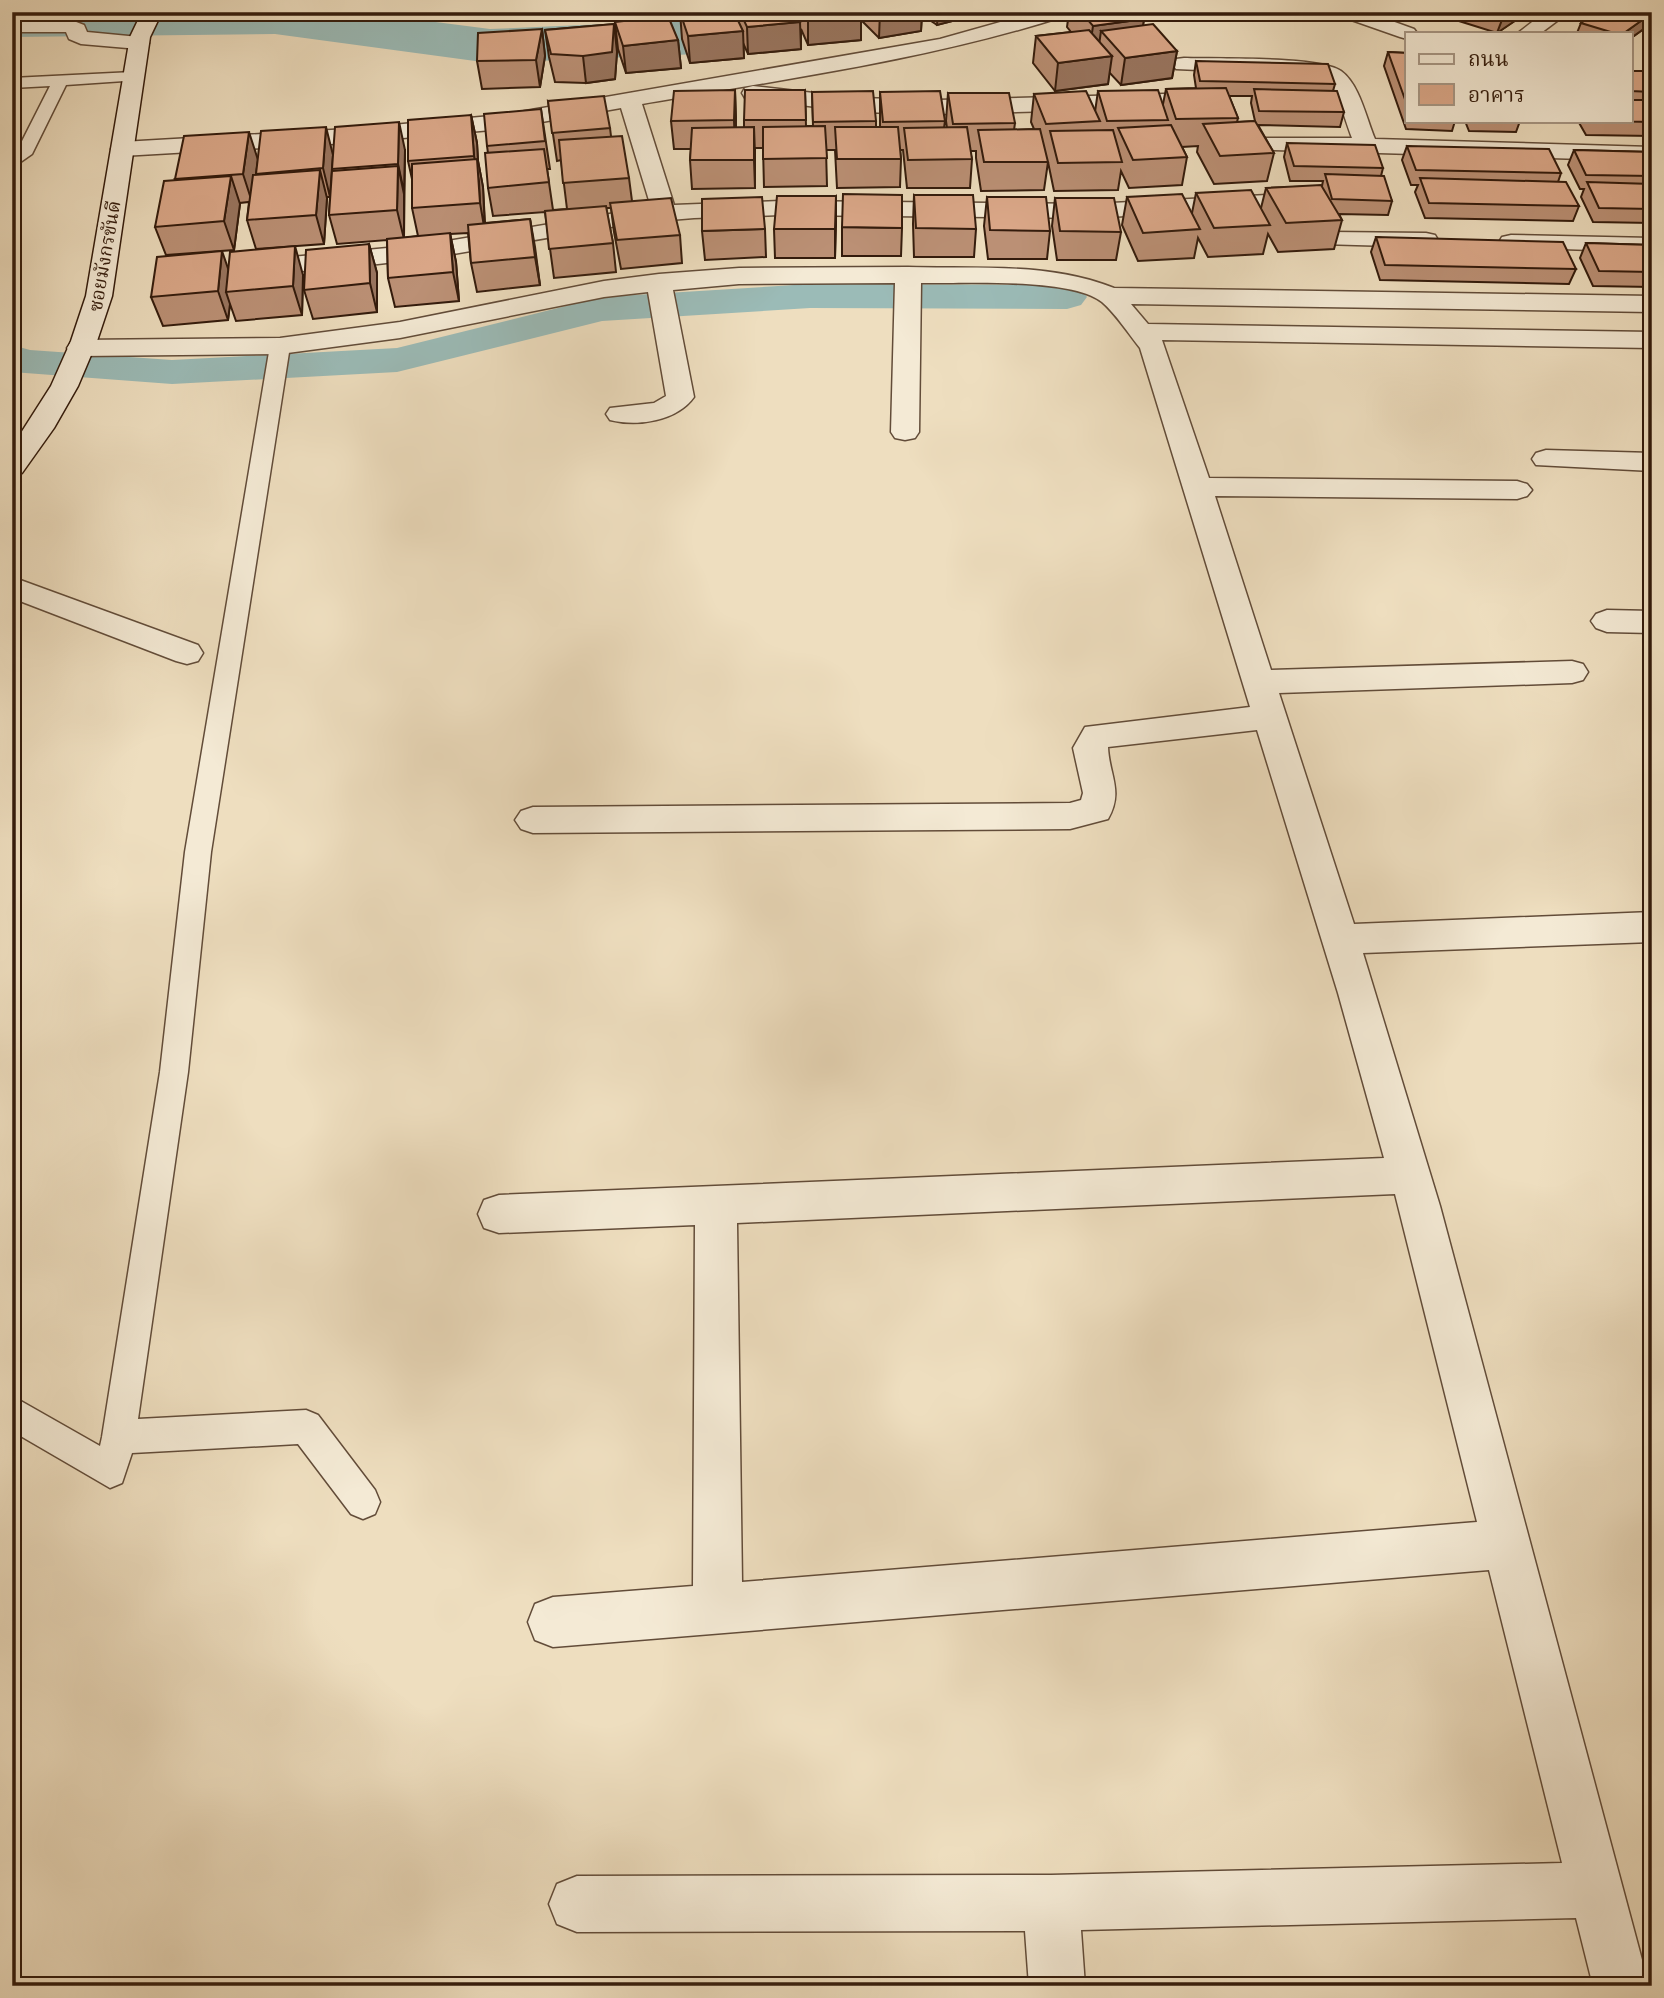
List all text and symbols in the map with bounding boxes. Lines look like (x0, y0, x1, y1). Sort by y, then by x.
legend (1405, 32, 1632, 122)
text: ถนน (1468, 46, 1509, 73)
text: อาคาร (1468, 82, 1525, 109)
street label: ซอยมังกรขันดี (83, 199, 127, 314)

